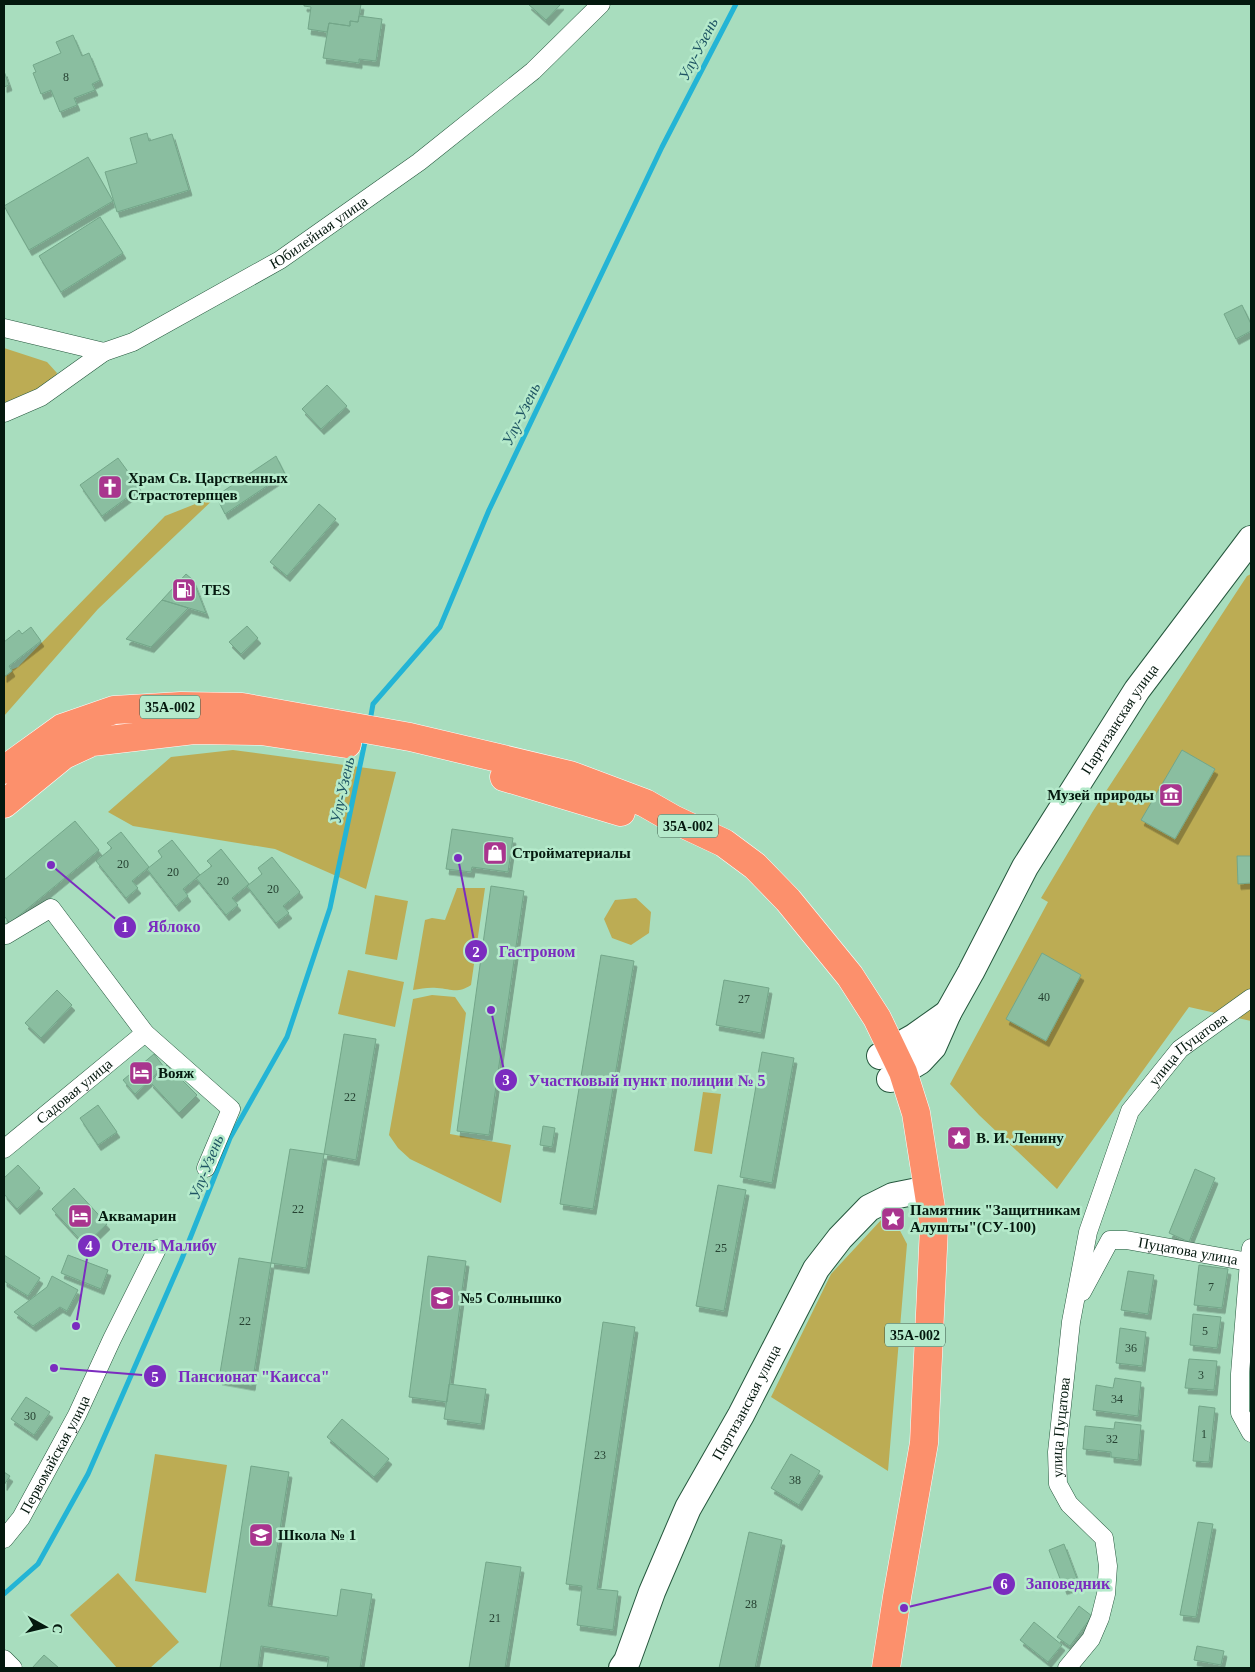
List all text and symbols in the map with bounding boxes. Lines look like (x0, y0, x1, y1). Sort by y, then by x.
water label: Улу-Узень (675, 15, 722, 83)
house number: 8 (63, 70, 69, 84)
street label: Юбилейная улица (267, 193, 371, 272)
water label: Улу-Узень (499, 380, 544, 449)
place label: Храм Св. Царственных Страстотерпцев (128, 470, 288, 503)
church icon: Храм Св. Царственных Страстотерпцев (97, 474, 123, 500)
fuel station icon: TES (171, 577, 197, 603)
place label: TES (202, 582, 230, 598)
street label: Партизанская улица (1078, 661, 1162, 777)
road number: 35А-002 (140, 696, 200, 719)
water label: Улу-Узень (327, 755, 358, 825)
museum icon: Музей природы (1158, 782, 1184, 808)
place label: Музей природы (1047, 787, 1154, 803)
road number: 35А-002 (658, 814, 718, 838)
shop icon: Стройматериалы (482, 840, 508, 866)
place label: Стройматериалы (512, 845, 631, 861)
house number: 20 (117, 857, 129, 871)
house number: 20 (167, 865, 179, 879)
house number: 20 (217, 874, 229, 888)
house number: 20 (267, 882, 279, 896)
callout: Яблоко (112, 911, 210, 942)
text: Яблоко (147, 918, 201, 935)
text: 1 (121, 919, 129, 935)
callout: Гастроном (463, 936, 585, 967)
text: Гастроном (499, 943, 575, 961)
text: 2 (472, 944, 480, 960)
house number: 40 (1038, 990, 1050, 1004)
house number: 27 (738, 992, 750, 1006)
street label: улица Пуцатова (1146, 1010, 1231, 1089)
street label: Садовая улица (33, 1055, 116, 1127)
hotel icon: Вояж (128, 1060, 154, 1086)
place label: Вояж (158, 1065, 194, 1081)
callout: Участковый пункт полиции № 5 (493, 1065, 776, 1096)
text: 3 (502, 1072, 510, 1088)
text: Участковый пункт полиции № 5 (528, 1072, 766, 1090)
house number: 22 (344, 1090, 356, 1104)
place icon: В. И. Ленину (946, 1125, 972, 1151)
place label: В. И. Ленину (976, 1130, 1064, 1146)
water label: Улу-Узень (185, 1132, 227, 1202)
house number: 22 (292, 1202, 304, 1216)
place label: Памятник "Защитникам Алушты"(СУ-100) (910, 1202, 1080, 1236)
hotel icon: Аквамарин (67, 1203, 93, 1229)
place icon: Памятник "Защитникам Алушты"(СУ-100) (880, 1206, 906, 1232)
place label: Аквамарин (98, 1208, 177, 1224)
callout: Отель Малибу (76, 1230, 227, 1261)
street label: Пуцатова улица (1137, 1234, 1239, 1268)
text: Отель Малибу (111, 1237, 217, 1255)
text: 4 (85, 1238, 93, 1254)
house number: 25 (715, 1241, 727, 1255)
house number: 7 (1208, 1280, 1214, 1294)
school or university icon: №5 Солнышко (429, 1285, 455, 1311)
place label: №5 Солнышко (460, 1290, 562, 1306)
house number: 22 (239, 1314, 251, 1328)
road number: 35А-002 (885, 1324, 945, 1346)
house number: 5 (1202, 1324, 1208, 1338)
house number: 36 (1125, 1341, 1137, 1355)
street label: Партизанская улица (709, 1342, 784, 1463)
callout: Пансионат "Каисса" (143, 1361, 339, 1392)
text: Пансионат "Каисса" (178, 1368, 330, 1385)
house number: 3 (1198, 1368, 1204, 1382)
text: 5 (151, 1369, 159, 1385)
street label: улица Пуцатова (1049, 1376, 1073, 1478)
house number: 34 (1111, 1392, 1123, 1406)
street label: Первомайская улица (17, 1393, 93, 1516)
house number: 30 (24, 1409, 36, 1423)
house number: 1 (1201, 1427, 1207, 1441)
house number: 32 (1106, 1432, 1118, 1446)
house number: 23 (594, 1448, 606, 1462)
house number: 38 (789, 1473, 801, 1487)
school or university icon: Школа № 1 (248, 1522, 274, 1548)
place label: Школа № 1 (278, 1527, 356, 1543)
callout: Заповедник (991, 1568, 1120, 1599)
text: Заповедник (1026, 1575, 1111, 1592)
text: 6 (1000, 1576, 1008, 1592)
house number: 28 (745, 1597, 757, 1611)
north arrow (20, 1602, 70, 1652)
house number: 21 (489, 1611, 501, 1625)
text: С (49, 1623, 66, 1635)

